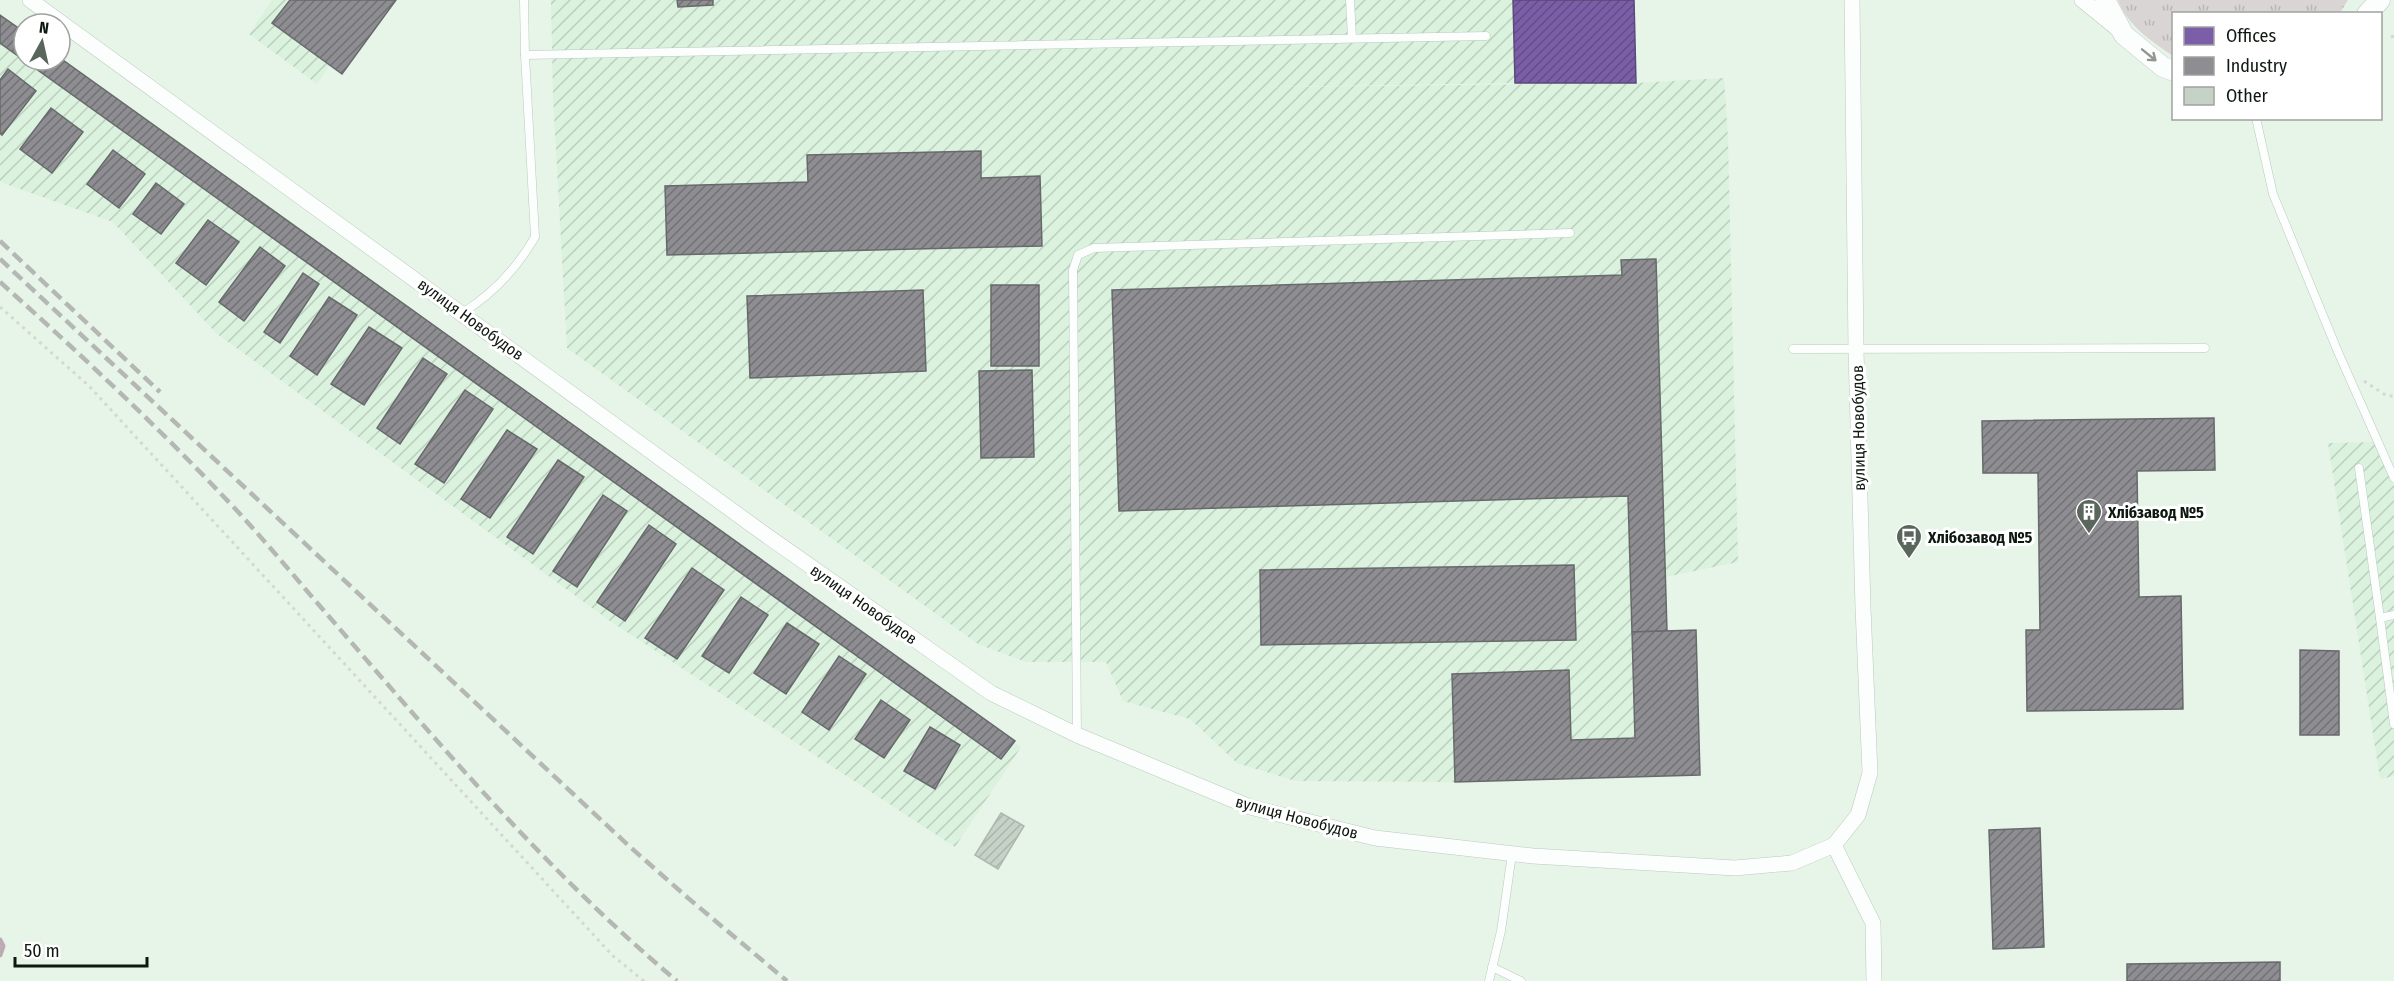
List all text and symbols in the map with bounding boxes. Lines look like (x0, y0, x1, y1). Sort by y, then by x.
north arrow (12, 12, 72, 72)
legend (2172, 12, 2382, 120)
text: N (38, 18, 50, 38)
text: Offices (2226, 25, 2276, 47)
one-way arrow (2141, 48, 2156, 62)
text: Industry (2226, 55, 2287, 77)
text: Other (2226, 85, 2269, 107)
street label: вулиця Новобудов (414, 275, 527, 364)
street label: вулиця Новобудов (1848, 365, 1869, 491)
building icon: Хлібзавод №5 (2074, 497, 2104, 535)
place label: Хлібзавод №5 (2107, 503, 2204, 522)
bus stop icon: Хлібозавод №5 (1894, 522, 1924, 560)
place label: Хлібозавод №5 (1927, 528, 2033, 547)
street label: вулиця Новобудов (807, 561, 921, 648)
street label: вулиця Новобудов (1234, 792, 1360, 843)
scale bar (15, 930, 147, 968)
text: 50 m (24, 940, 60, 962)

